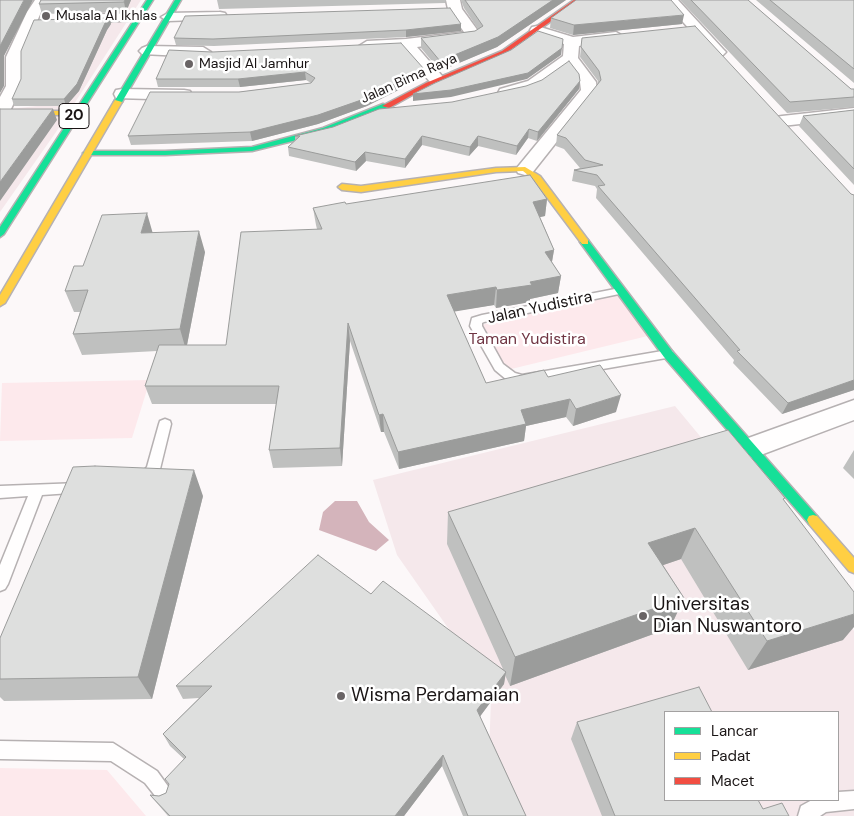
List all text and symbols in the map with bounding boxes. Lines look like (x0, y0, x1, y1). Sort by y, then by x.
place label: Musala Al Ikhlas (56, 8, 157, 24)
marker: Musala Al Ikhlas (40, 10, 52, 22)
street label: Jalan Bima Raya (358, 50, 460, 108)
place label: Masjid Al Jamhur (199, 56, 309, 72)
marker: Masjid Al Jamhur (183, 58, 195, 70)
road number: 20 (59, 104, 89, 128)
street label: Jalan Yudistira (486, 288, 594, 328)
park label: Taman Yudistira (468, 330, 586, 350)
place label: Universitas Dian Nuswantoro (653, 594, 802, 638)
marker: Universitas Dian Nuswantoro (637, 610, 649, 622)
place label: Wisma Perdamaian (351, 685, 519, 707)
marker: Wisma Perdamaian (335, 690, 347, 702)
legend (664, 711, 839, 801)
text: Lancar (711, 721, 758, 741)
text: Padat (711, 746, 751, 766)
text: Macet (711, 771, 755, 791)

